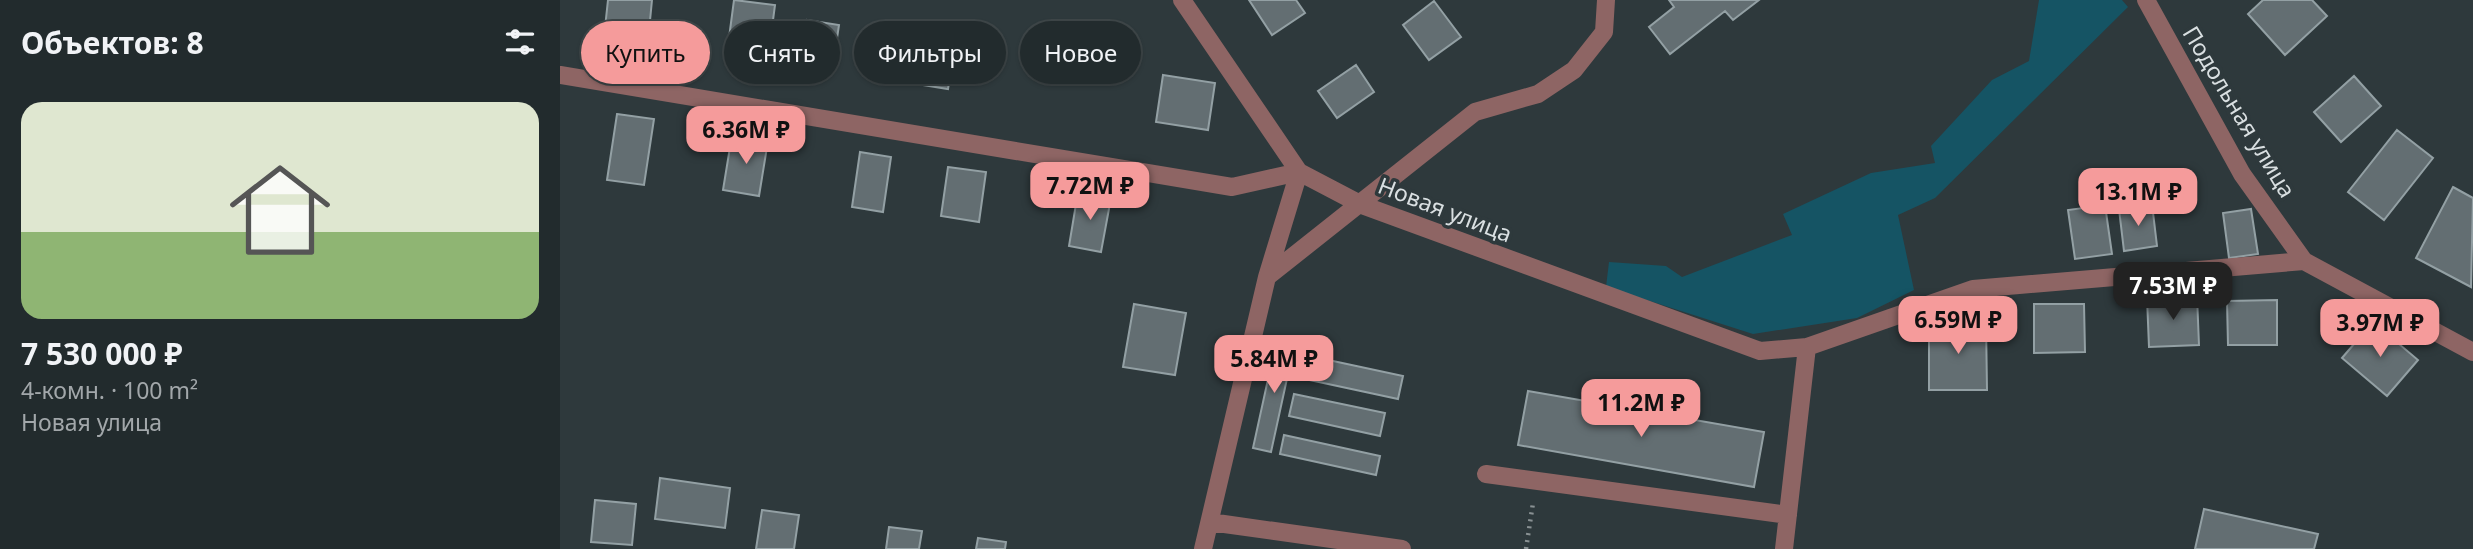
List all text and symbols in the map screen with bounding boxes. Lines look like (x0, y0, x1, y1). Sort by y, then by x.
street label: Подольная улица (2176, 20, 2304, 203)
chip: Купить (581, 21, 710, 84)
chip: Снять (724, 21, 840, 84)
chip: Фильтры (854, 21, 1006, 84)
chip: Новое (1020, 21, 1141, 84)
text: Объектов: 8 (21, 22, 204, 63)
icon: filters (501, 23, 539, 61)
pin: 6.36M ₽ (681, 106, 811, 166)
text: 6.36M ₽ (702, 113, 790, 145)
icon: home (217, 147, 343, 273)
pin: 7.72M ₽ (1025, 162, 1155, 222)
pin: 13.1M ₽ (2073, 168, 2203, 228)
text: 7.72M ₽ (1046, 169, 1134, 201)
street label: Новая улица (1374, 169, 1517, 249)
text: 13.1M ₽ (2094, 175, 2182, 207)
pin: 7.53M ₽ (2108, 262, 2238, 322)
text: 7.53M ₽ (2129, 269, 2217, 301)
pin: 6.59M ₽ (1893, 296, 2023, 356)
pin: 3.97M ₽ (2315, 300, 2445, 359)
text: 6.59M ₽ (1914, 303, 2002, 335)
text: 3.97M ₽ (2336, 306, 2424, 338)
text: 7 530 000 ₽ (21, 333, 183, 374)
pin: 5.84M ₽ (1209, 336, 1339, 395)
text: 5.84M ₽ (1230, 342, 1318, 374)
text: 4-комн. · 100 m² (21, 374, 198, 406)
pin: 11.2M ₽ (1576, 380, 1706, 439)
text: 11.2M ₽ (1597, 386, 1685, 418)
text: Новая улица (21, 406, 162, 438)

